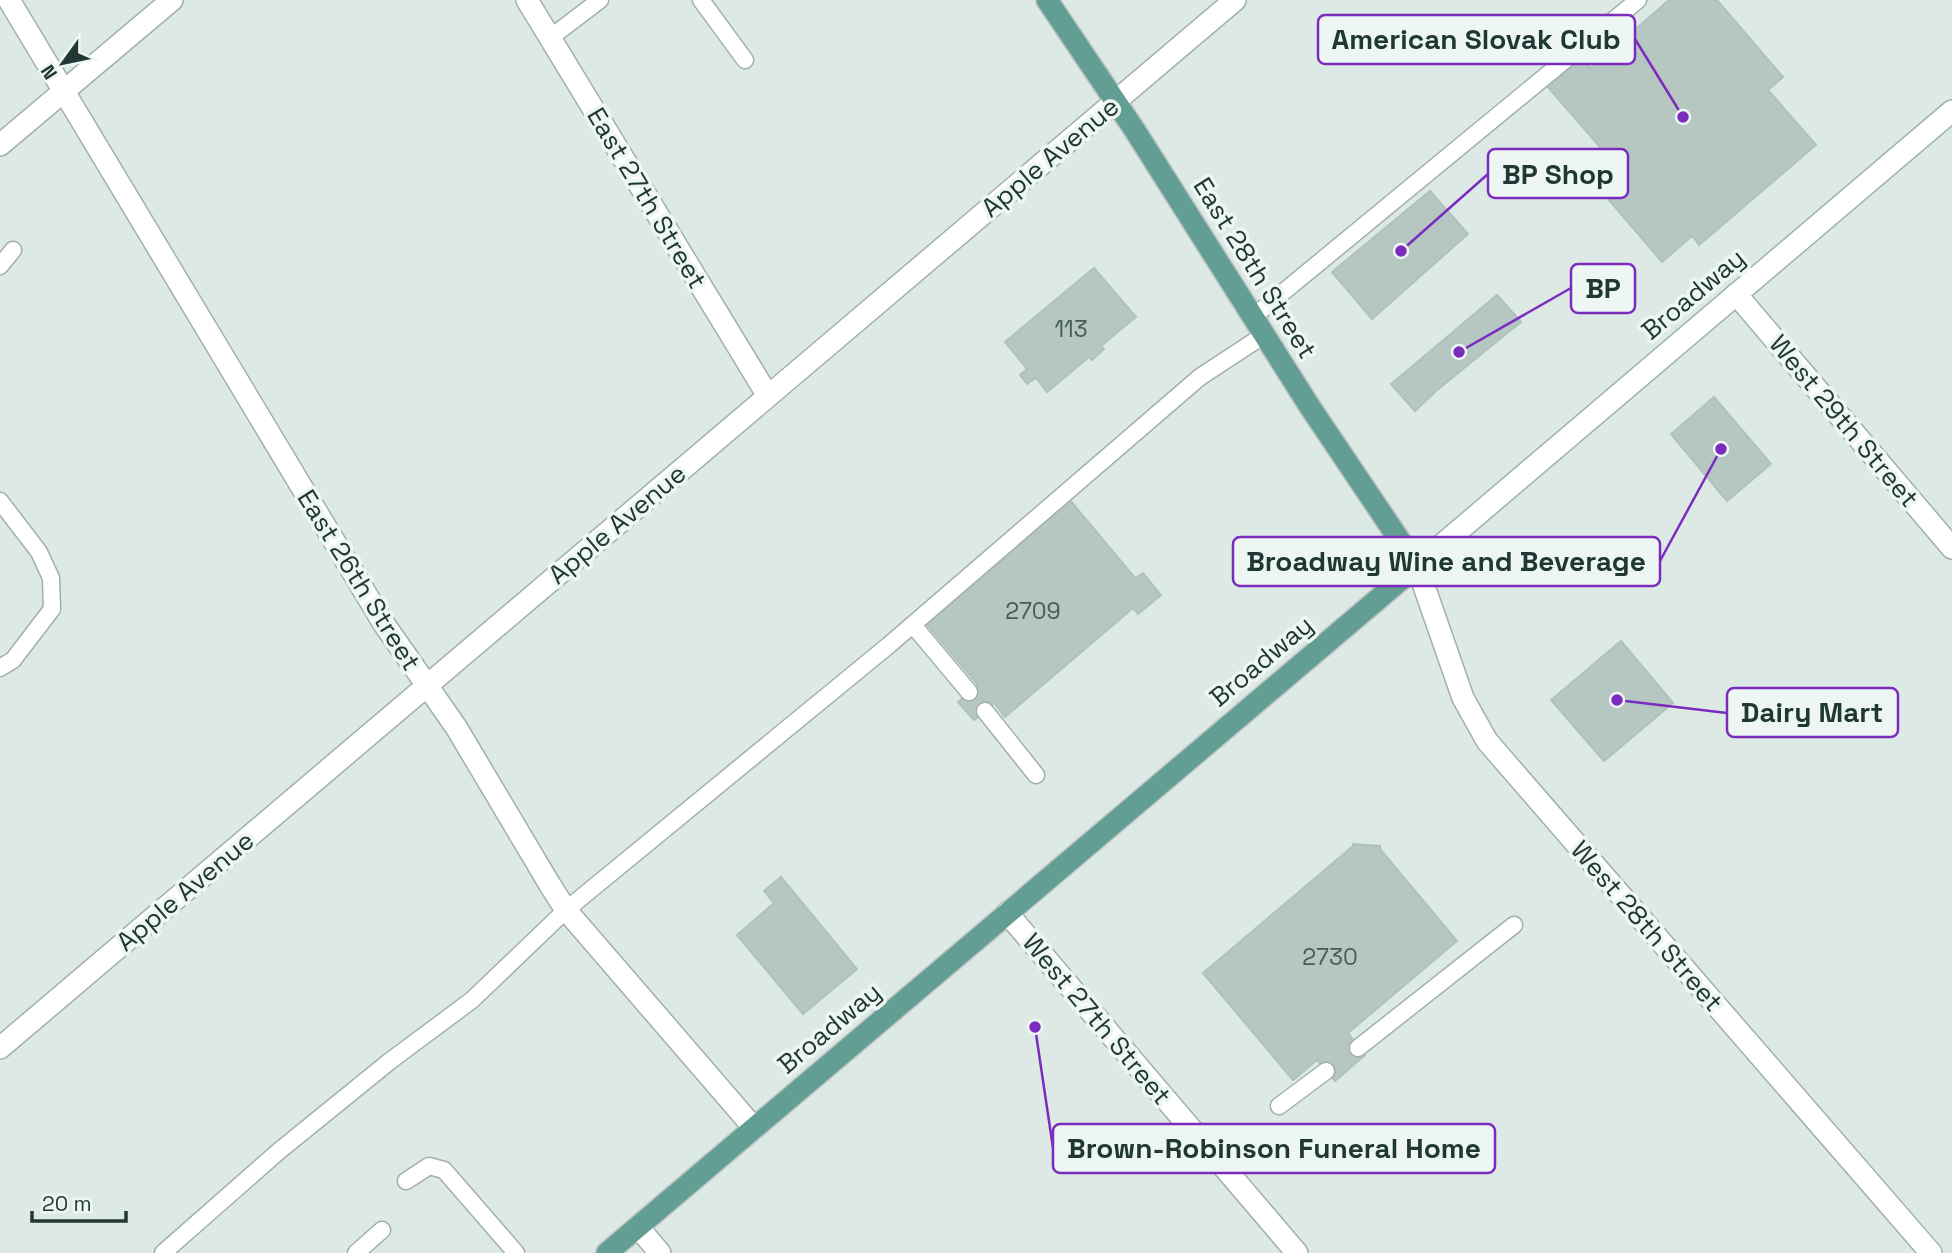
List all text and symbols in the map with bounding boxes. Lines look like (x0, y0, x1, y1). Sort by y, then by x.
callout: American Slovak Club (1318, 15, 1635, 64)
text: American Slovak Club (1331, 21, 1621, 57)
north arrow (28, 28, 98, 98)
text: N (35, 60, 63, 84)
street label: Apple Avenue (974, 89, 1126, 225)
street label: East 27th Street (579, 101, 715, 295)
callout: BP Shop (1488, 149, 1628, 198)
text: BP Shop (1502, 156, 1614, 192)
street label: East 28th Street (1186, 171, 1324, 365)
street label: Broadway (1634, 241, 1752, 347)
callout: BP (1571, 264, 1635, 313)
text: BP (1585, 270, 1621, 306)
house number: 113 (1054, 314, 1088, 344)
street label: West 29th Street (1762, 328, 1926, 514)
street label: Apple Avenue (541, 456, 693, 592)
street label: East 26th Street (290, 483, 428, 677)
callout: Broadway Wine and Beverage (1233, 537, 1660, 586)
text: Broadway Wine and Beverage (1246, 543, 1646, 579)
house number: 2709 (1005, 596, 1061, 626)
street label: Broadway (1202, 608, 1320, 714)
callout: Dairy Mart (1727, 688, 1898, 737)
text: Dairy Mart (1741, 694, 1883, 730)
street label: Apple Avenue (109, 823, 261, 959)
street label: West 28th Street (1563, 833, 1731, 1019)
street label: West 27th Street (1015, 926, 1179, 1112)
house number: 2730 (1302, 942, 1358, 972)
street label: Broadway (770, 975, 888, 1081)
callout: Brown-Robinson Funeral Home (1053, 1124, 1495, 1173)
text: Brown-Robinson Funeral Home (1067, 1130, 1481, 1166)
scale bar (32, 1180, 126, 1224)
text: 20 m (42, 1190, 92, 1217)

